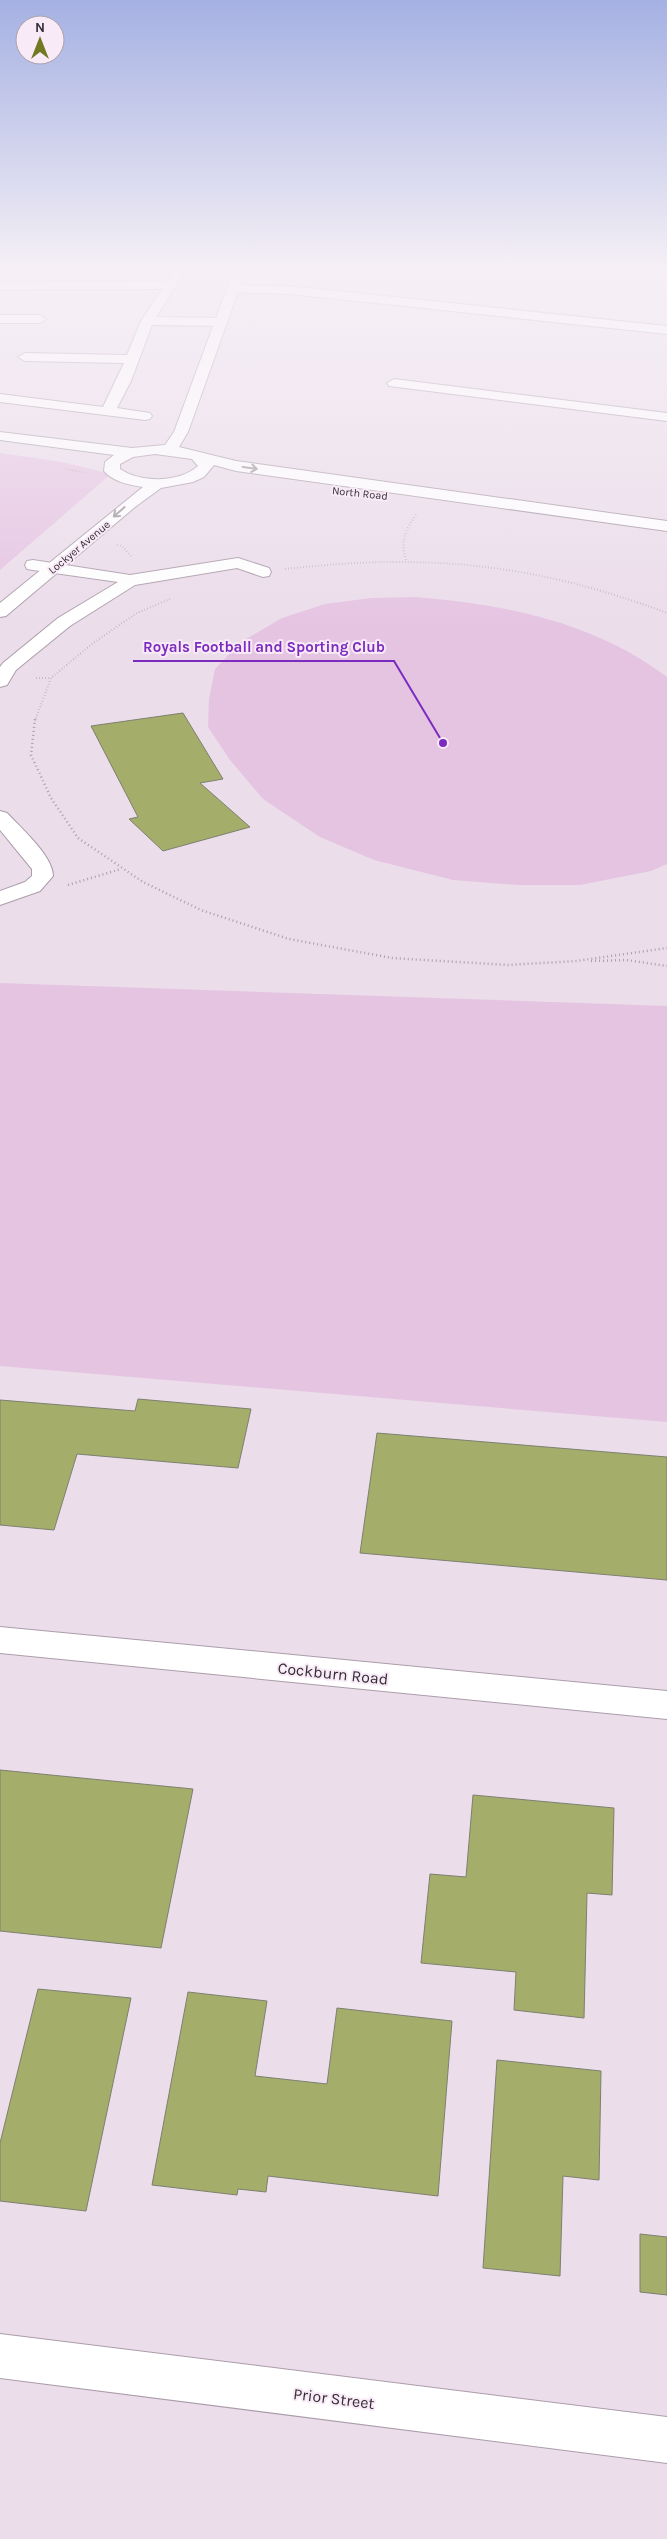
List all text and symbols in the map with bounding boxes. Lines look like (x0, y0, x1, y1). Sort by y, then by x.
north arrow (15, 15, 65, 65)
text: N (35, 19, 45, 36)
one-way arrow (242, 463, 258, 473)
street label: North Road (331, 484, 389, 503)
one-way arrow (113, 506, 126, 518)
street label: Lockyer Avenue (46, 518, 113, 577)
callout: Royals Football and Sporting Club (133, 631, 394, 661)
text: Royals Football and Sporting Club (143, 638, 385, 656)
street label: Cockburn Road (277, 1658, 389, 1689)
street label: Prior Street (292, 2384, 376, 2413)

